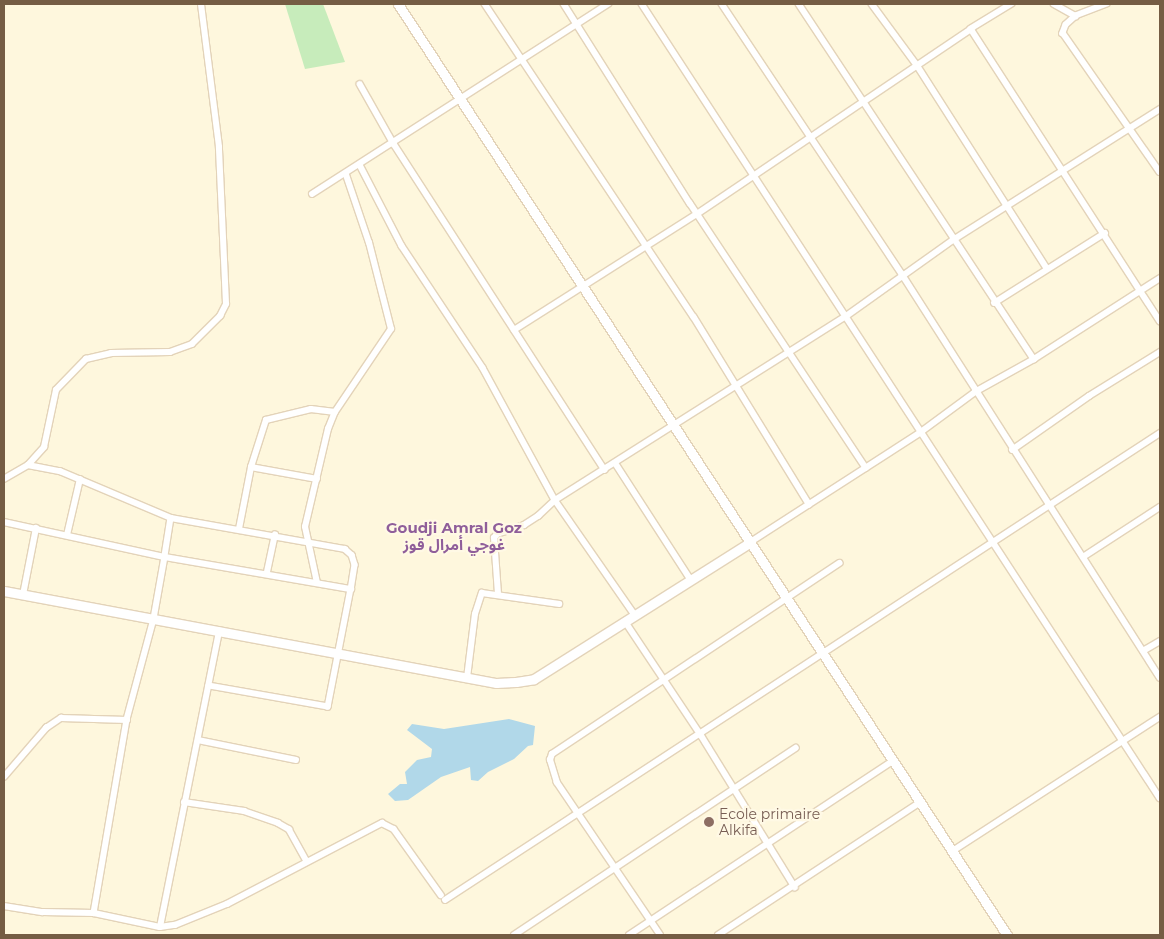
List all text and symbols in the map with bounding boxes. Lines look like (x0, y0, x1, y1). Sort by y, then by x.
district label: Goudji Amral Goz غوجي أمرال قوز (386, 518, 522, 553)
place label: Ecole primaire Alkifa (719, 806, 820, 839)
marker: Ecole primaire Alkifa (703, 816, 715, 828)

